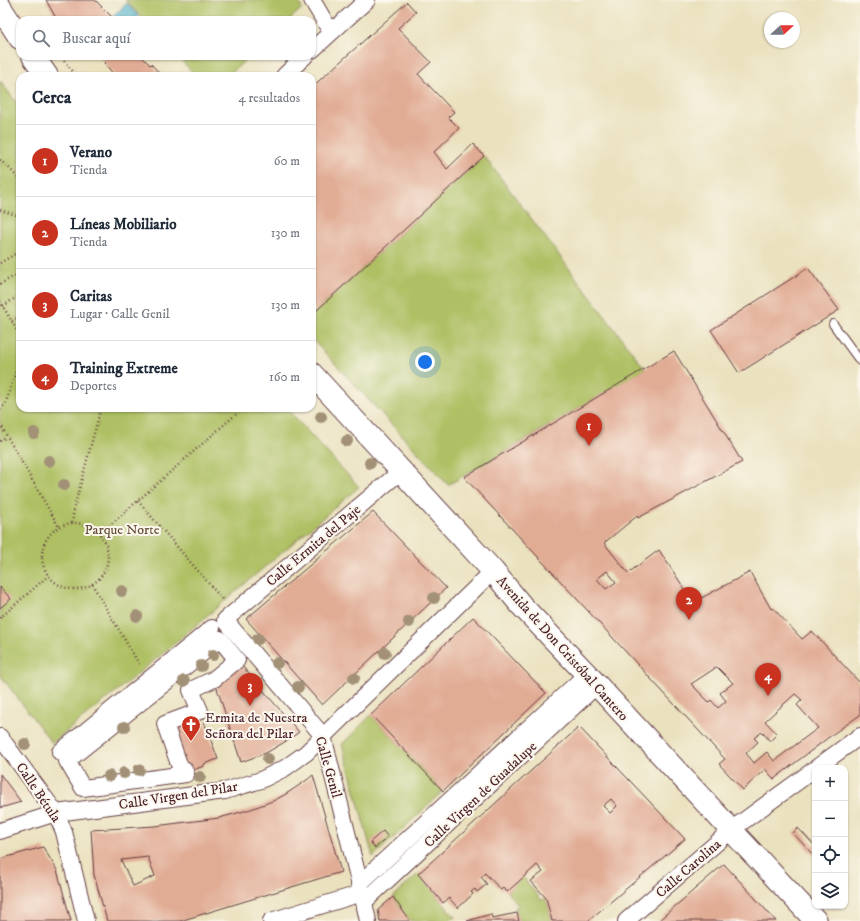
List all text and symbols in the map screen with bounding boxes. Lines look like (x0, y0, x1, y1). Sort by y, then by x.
north arrow (764, 12, 800, 48)
search box (16, 16, 316, 60)
icon: search (30, 27, 52, 49)
text: Buscar aquí (62, 29, 130, 48)
text: Cerca (32, 87, 71, 109)
text: 4 resultados (238, 90, 300, 106)
text: Verano (70, 143, 112, 162)
text: 1 (43, 153, 47, 169)
text: 60 m (274, 153, 300, 169)
text: Tienda (70, 162, 107, 178)
text: Líneas Mobiliario (70, 215, 176, 234)
text: 2 (42, 225, 48, 241)
text: 130 m (271, 225, 300, 241)
text: Tienda (70, 234, 107, 250)
text: Caritas (70, 287, 112, 306)
text: 3 (43, 297, 47, 313)
text: 130 m (271, 297, 300, 313)
text: Lugar · Calle Genil (70, 306, 170, 322)
your location (415, 352, 435, 372)
text: Training Extreme (70, 359, 178, 378)
text: 4 (41, 369, 49, 385)
text: 160 m (269, 369, 300, 385)
text: Deportes (70, 378, 117, 394)
pin: 1 (576, 413, 602, 446)
street label: Calle Ermita del Paje (263, 501, 365, 591)
park label: Parque Norte (84, 521, 160, 539)
street label: Avenida de Don Cristóbal Cantero (492, 572, 632, 725)
pin: 2 (676, 587, 702, 620)
pin: 4 (755, 663, 781, 696)
pin: 3 (237, 673, 263, 706)
place label: Ermita de Nuestra Señora del Pilar (205, 709, 308, 743)
church icon: Ermita de Nuestra Señora del Pilar (180, 714, 202, 742)
street label: Calle Genil (311, 734, 346, 801)
street label: Calle Virgen de Guadalupe (420, 738, 541, 852)
street label: Calle Bétula (12, 759, 65, 826)
map controls (812, 765, 848, 909)
button: + (812, 765, 848, 801)
street label: Calle Virgen del Pilar (117, 778, 240, 814)
button: − (812, 801, 848, 837)
street label: Calle Carolina (652, 835, 725, 902)
button: locate (812, 837, 848, 873)
button: layers (812, 873, 848, 909)

